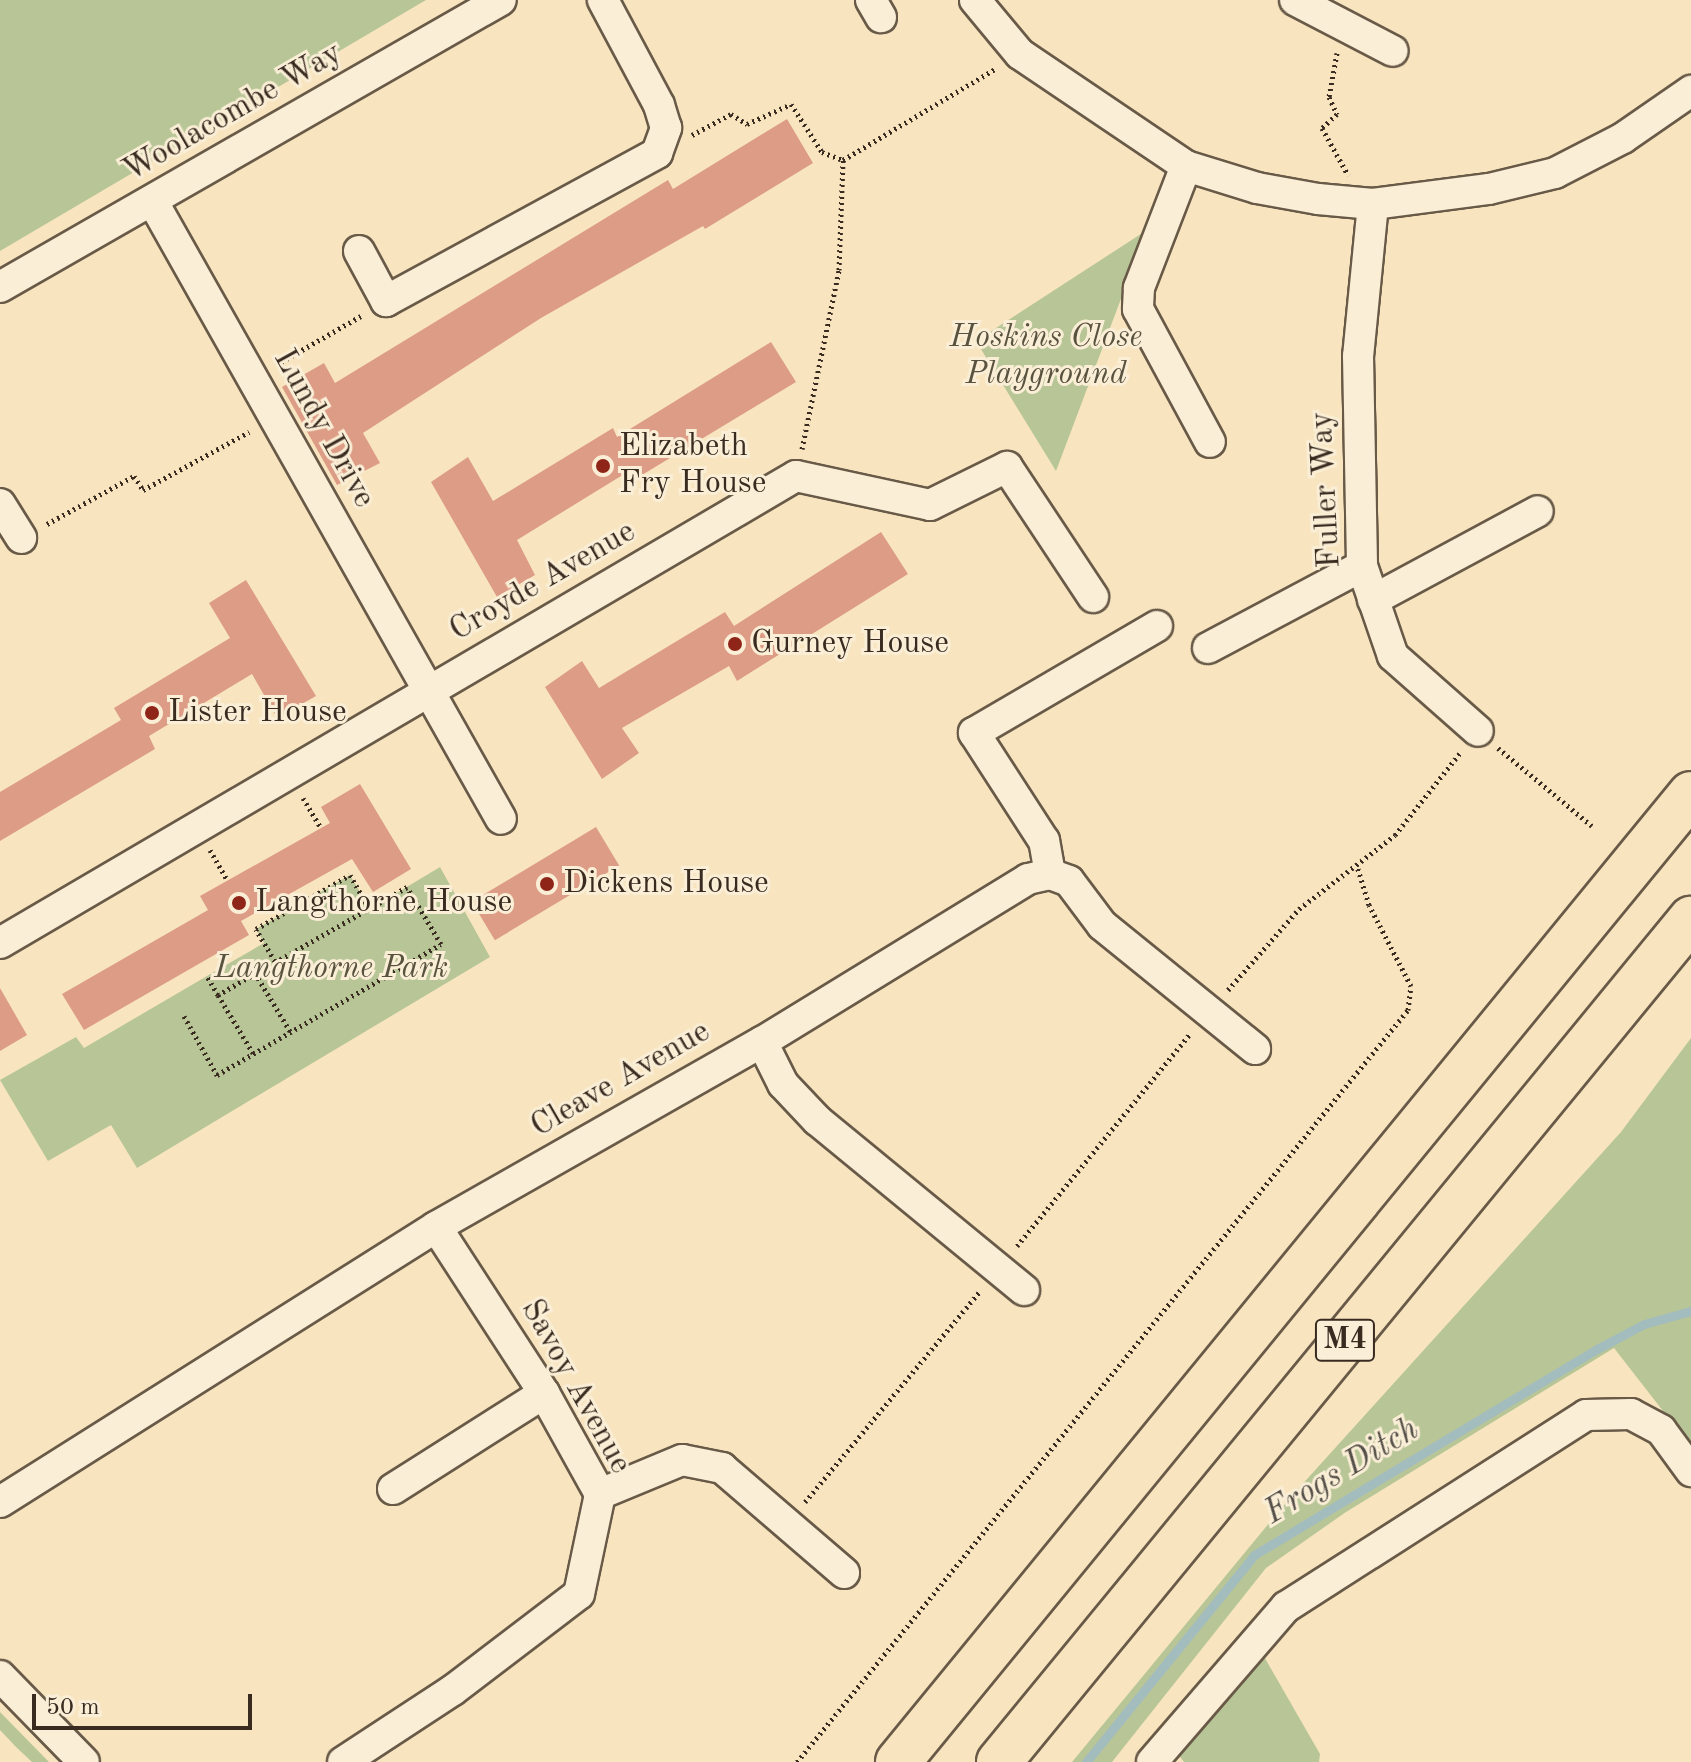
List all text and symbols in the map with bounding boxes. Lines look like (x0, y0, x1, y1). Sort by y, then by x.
street label: Woolacombe Way (117, 35, 349, 191)
park label: Hoskins Close Playground (950, 320, 1142, 395)
street label: Lundy Drive (264, 343, 382, 515)
street label: Fuller Way (1304, 411, 1350, 569)
place label: Elizabeth Fry House (619, 429, 766, 504)
marker: Elizabeth Fry House (594, 457, 612, 475)
street label: Croyde Avenue (443, 513, 643, 651)
place label: Gurney House (751, 625, 949, 663)
marker: Gurney House (726, 635, 744, 653)
place label: Lister House (168, 694, 347, 732)
marker: Lister House (143, 704, 161, 722)
place label: Dickens House (563, 865, 769, 903)
marker: Dickens House (538, 875, 556, 893)
place label: Langthorne House (255, 884, 512, 922)
marker: Langthorne House (230, 894, 248, 912)
park label: Langthorne Park (214, 950, 448, 988)
street label: Cleave Avenue (525, 1013, 717, 1147)
street label: Savoy Avenue (511, 1293, 639, 1481)
road number: M4 (1313, 1314, 1377, 1366)
water label: Frogs Ditch (1257, 1410, 1427, 1534)
scale bar (36, 1678, 256, 1728)
text: 50 m (46, 1696, 100, 1720)

